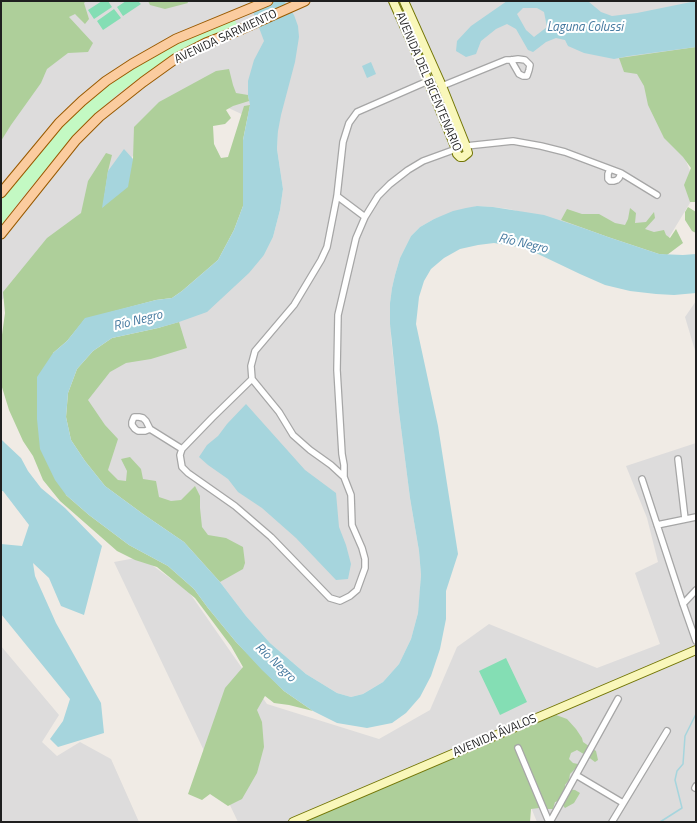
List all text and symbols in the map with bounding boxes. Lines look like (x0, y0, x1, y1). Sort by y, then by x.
street label: AVENIDA SARMIENTO (172, 7, 280, 67)
street label: AVENIDA DEL BICENTENARIO (392, 10, 464, 154)
water label: Laguna Colussi (547, 20, 623, 36)
water label: Río Negro (497, 231, 549, 257)
water label: Río Negro (112, 307, 164, 335)
water label: Río Negro (251, 640, 299, 686)
street label: AVENIDA ÁVALOS (451, 712, 539, 760)

